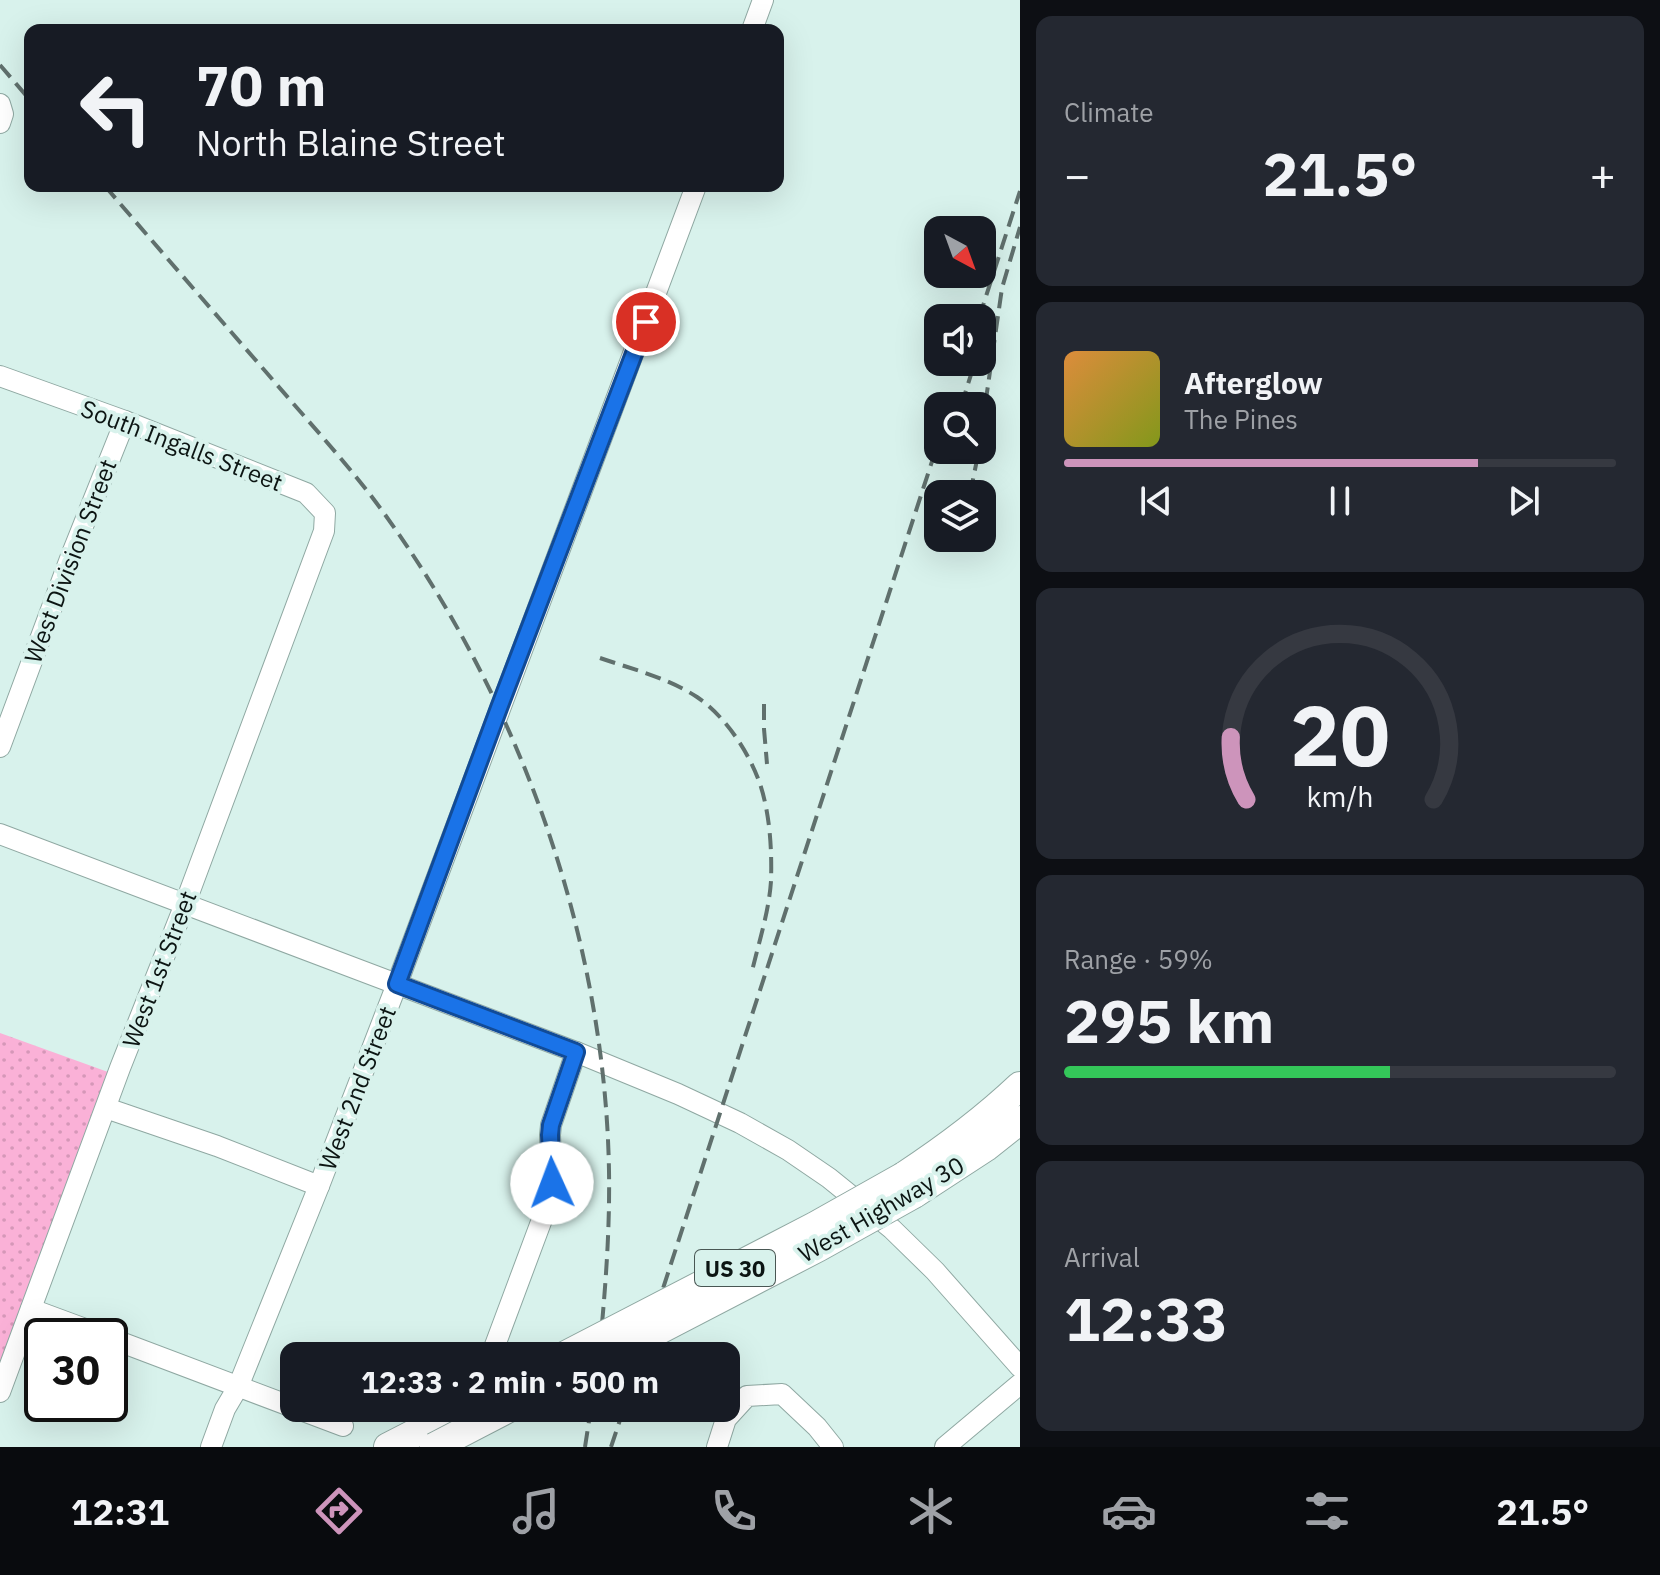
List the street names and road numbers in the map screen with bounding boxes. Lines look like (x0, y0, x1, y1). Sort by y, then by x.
street label: South Ingalls Street (77, 392, 287, 498)
street label: West Division Street (16, 454, 124, 668)
street label: West 1st Street (114, 886, 204, 1052)
street label: West 2nd Street (311, 1001, 403, 1175)
street label: West Highway 30 (792, 1149, 970, 1269)
road number: US 30 (695, 1250, 775, 1286)

